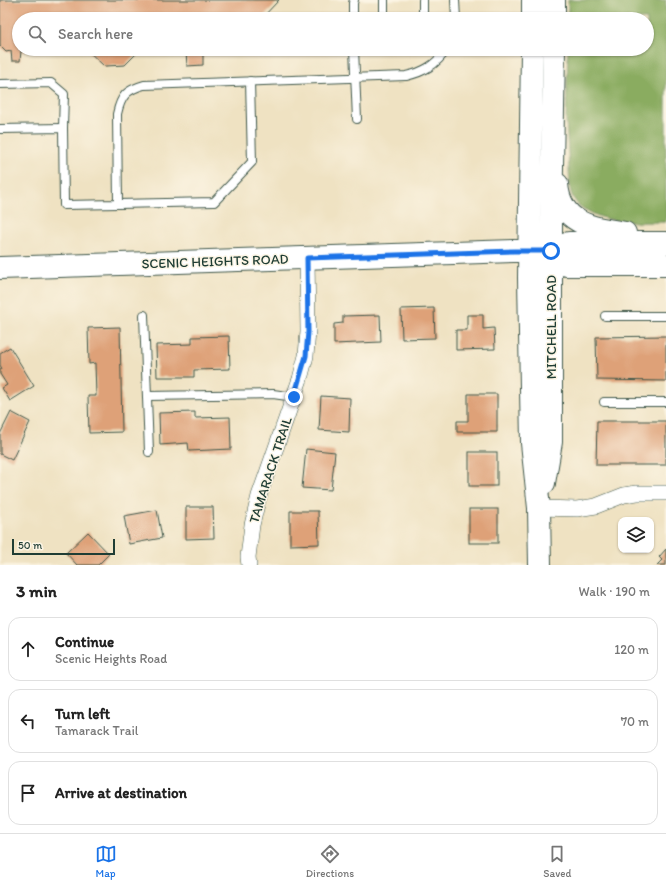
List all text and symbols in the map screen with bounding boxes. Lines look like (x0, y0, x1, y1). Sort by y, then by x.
search box (12, 12, 654, 56)
icon: search (26, 23, 48, 45)
text: Search here (58, 25, 133, 43)
route start (542, 242, 560, 260)
street label: SCENIC HEIGHTS ROAD (141, 250, 289, 273)
street label: MITCHELL ROAD (543, 275, 560, 379)
route end (285, 388, 303, 406)
street label: TAMARACK TRAIL (245, 415, 296, 525)
map controls (618, 517, 654, 553)
button: layers (618, 517, 654, 553)
scale bar (12, 537, 115, 556)
text: 50 m (18, 539, 42, 552)
text: 3 min (16, 581, 57, 601)
text: Walk · 190 m (579, 584, 650, 599)
text: Continue (55, 633, 114, 651)
icon: ahead (17, 638, 39, 660)
text: 120 m (614, 642, 649, 657)
text: Scenic Heights Road (55, 651, 167, 666)
text: Turn left (55, 705, 110, 723)
icon: left (17, 710, 39, 732)
text: 70 m (621, 714, 649, 729)
text: Tamarack Trail (55, 723, 138, 738)
icon: arrive (17, 782, 39, 804)
text: Arrive at destination (55, 784, 187, 802)
tab: Map (95, 843, 117, 880)
tab: Directions (306, 843, 354, 880)
tab: Saved (543, 843, 571, 880)

